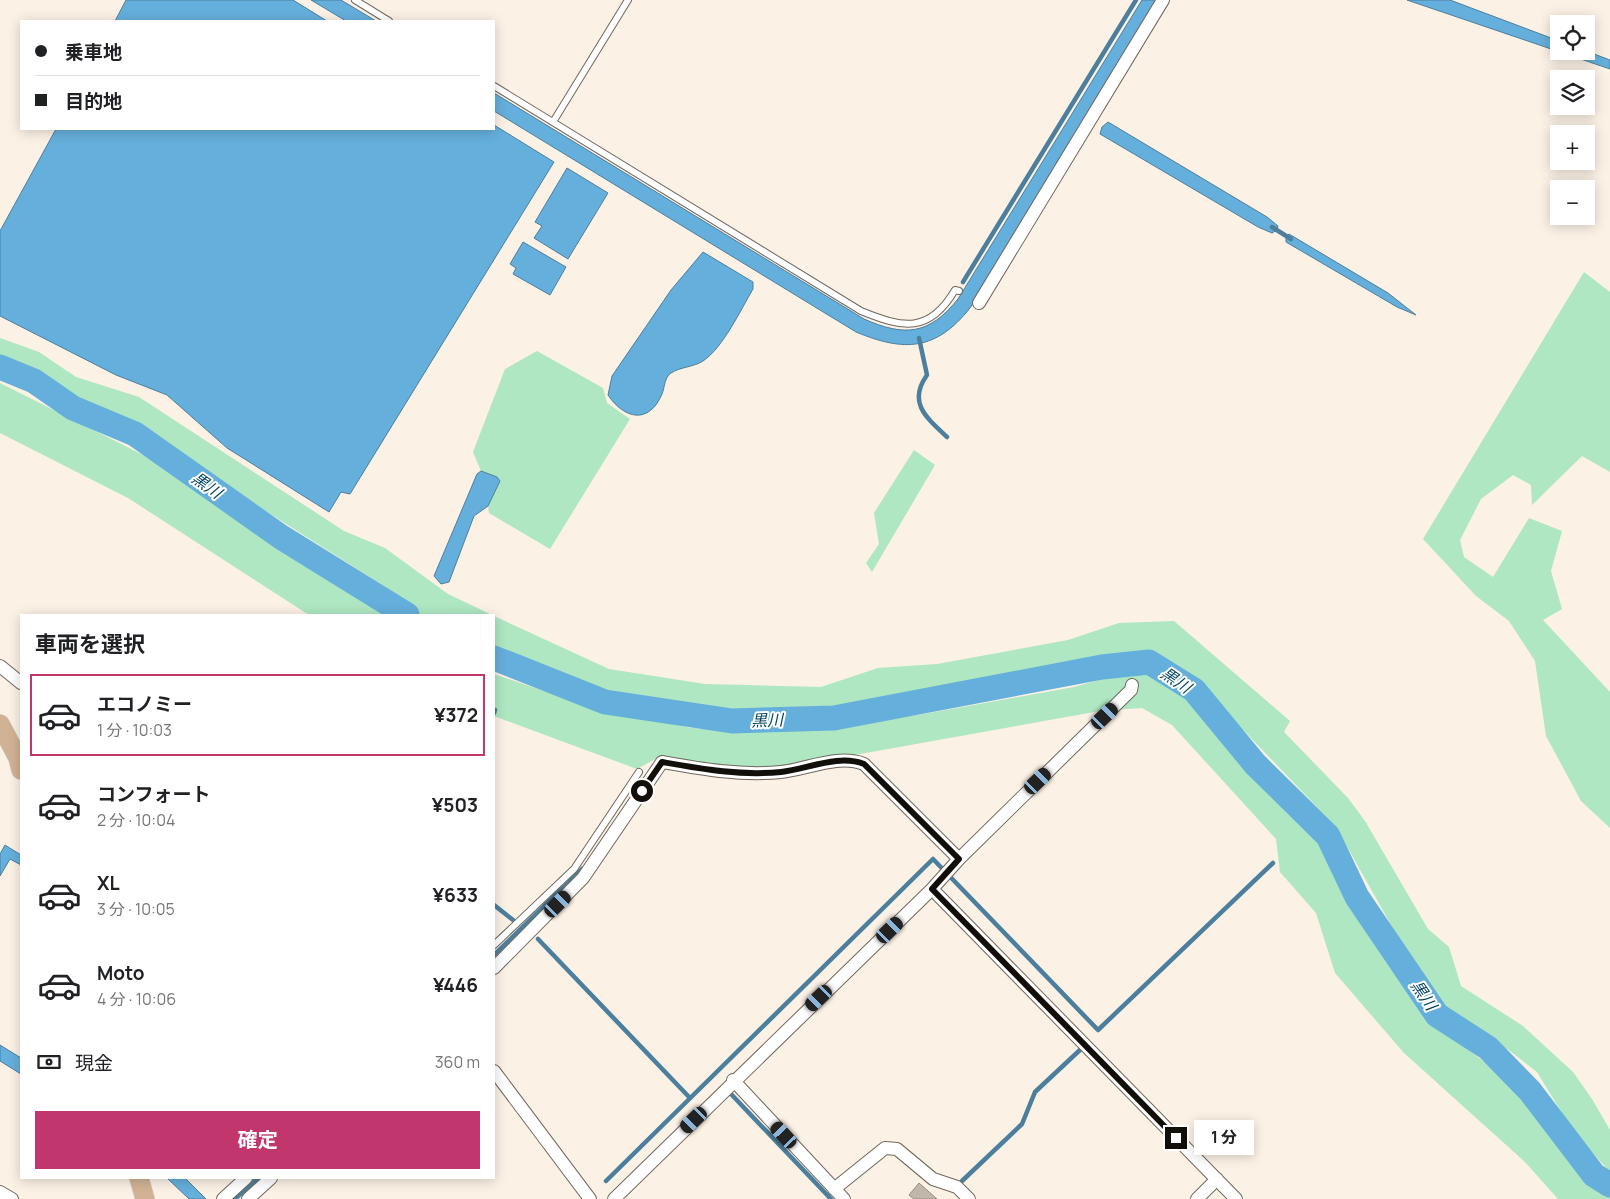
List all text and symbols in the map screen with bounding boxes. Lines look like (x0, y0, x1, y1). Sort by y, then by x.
map controls (1550, 15, 1595, 225)
button: locate (1550, 15, 1595, 60)
text: 乗車地 (65, 39, 122, 65)
button: layers (1550, 70, 1595, 115)
text: 目的地 (65, 88, 122, 114)
button: + (1550, 125, 1595, 170)
button: − (1550, 180, 1595, 225)
water label: 黒川 (188, 467, 228, 504)
text: 車両を選択 (35, 629, 145, 659)
water label: 黒川 (1157, 662, 1197, 699)
text: エコノミー (97, 691, 192, 717)
icon: car (37, 693, 82, 738)
car (1089, 700, 1121, 732)
text: ¥372 (434, 702, 478, 728)
water label: 黒川 (751, 708, 785, 732)
text: 1 分 · 10:03 (97, 719, 172, 741)
car (1021, 765, 1054, 797)
route start (631, 780, 653, 802)
text: コンフォート (97, 781, 210, 807)
icon: car (37, 783, 82, 828)
text: ¥503 (432, 792, 478, 818)
text: 2 分 · 10:04 (97, 809, 175, 831)
text: XL (97, 870, 120, 896)
icon: car (37, 873, 82, 918)
text: ¥633 (432, 882, 478, 908)
car (542, 888, 573, 920)
text: 3 分 · 10:05 (97, 898, 175, 920)
car (873, 914, 906, 946)
text: Moto (97, 960, 144, 986)
icon: car (37, 963, 82, 1008)
text: ¥446 (433, 972, 478, 998)
water label: 黒川 (1406, 976, 1443, 1016)
car (802, 982, 835, 1014)
text: 4 分 · 10:06 (97, 988, 176, 1010)
icon: cash (35, 1048, 63, 1076)
text: 現金 (75, 1050, 113, 1076)
text: 360 m (435, 1051, 480, 1073)
car (677, 1104, 710, 1136)
button: 確定 (35, 1111, 480, 1169)
car (768, 1119, 799, 1151)
callout: 1 分 (1194, 1120, 1254, 1156)
text: 1 分 (1211, 1126, 1237, 1148)
route end (1165, 1127, 1187, 1149)

